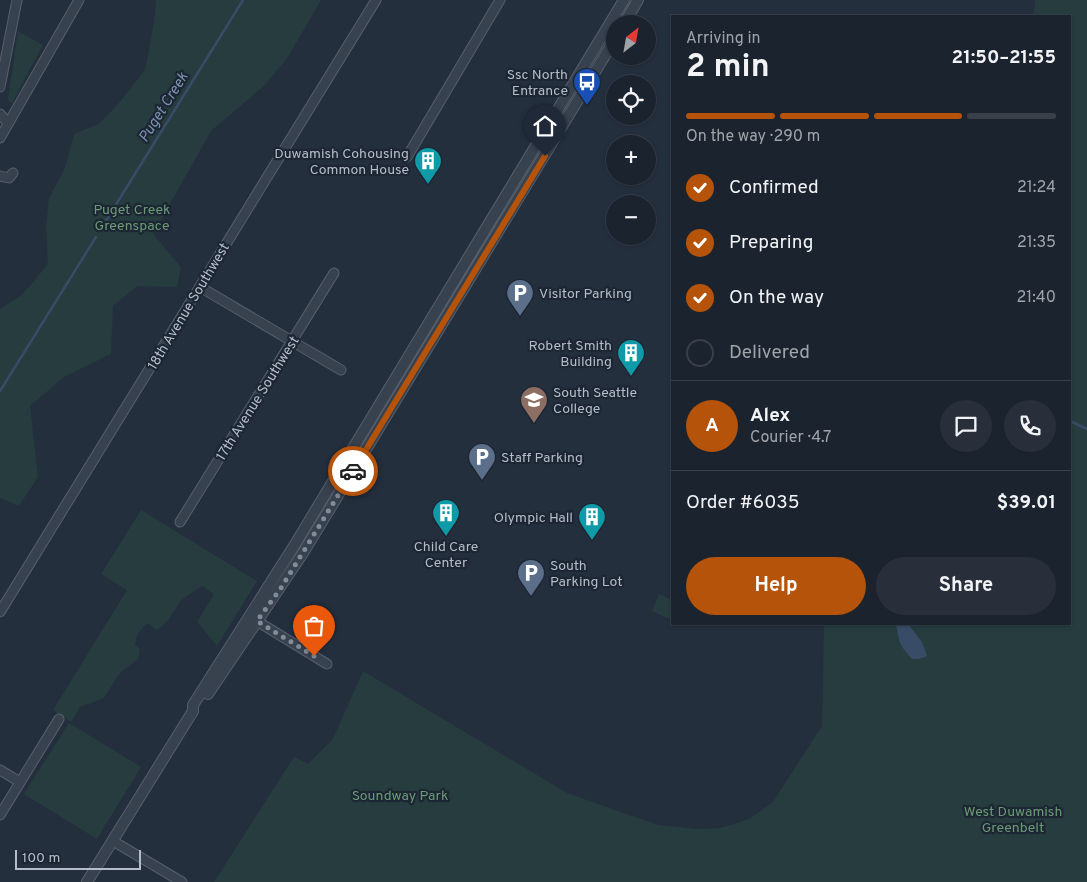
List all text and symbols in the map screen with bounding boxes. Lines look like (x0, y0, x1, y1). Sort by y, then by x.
north arrow (606, 15, 656, 65)
map controls (606, 15, 656, 245)
text: Arriving in (686, 29, 761, 49)
text: 21:50–21:55 (952, 46, 1056, 70)
text: 2 min (686, 48, 770, 88)
place label: Ssc North Entrance (507, 67, 568, 100)
bus stop icon: Ssc North Entrance (572, 67, 602, 106)
water label: Puget Creek (135, 69, 194, 146)
button: locate (606, 75, 656, 125)
pin (524, 105, 566, 156)
icon: home (531, 112, 559, 140)
text: On the way · 290 m (686, 127, 820, 147)
button: + (606, 135, 656, 185)
place label: Duwamish Cohousing Common House (274, 146, 409, 179)
building icon: Duwamish Cohousing Common House (413, 146, 443, 185)
icon: check (686, 174, 714, 202)
text: Confirmed (729, 176, 819, 200)
text: 21:24 (1017, 178, 1056, 198)
button: − (606, 195, 656, 245)
park label: Puget Creek Greenspace (93, 202, 171, 235)
icon: check (686, 229, 714, 257)
text: Preparing (729, 231, 813, 255)
text: 21:35 (1017, 233, 1056, 253)
street label: 18th Avenue Southwest (145, 240, 234, 373)
parking icon: Visitor Parking (505, 278, 535, 317)
icon: check (686, 284, 714, 312)
place label: Visitor Parking (539, 286, 632, 303)
text: On the way (729, 286, 824, 310)
text: 21:40 (1016, 288, 1056, 308)
street label: 17th Avenue Southwest (213, 334, 303, 464)
place label: Robert Smith Building (529, 338, 612, 371)
building icon: Robert Smith Building (616, 338, 646, 377)
text: Delivered (729, 341, 810, 365)
school or university icon: South Seattle College (519, 385, 549, 424)
place label: South Seattle College (553, 385, 637, 418)
button: chat (940, 400, 992, 452)
button: phone (1004, 400, 1056, 452)
text: Alex (750, 404, 790, 428)
text: A (705, 414, 719, 438)
text: Courier · 4.7 (750, 428, 831, 448)
parking icon: Staff Parking (467, 442, 497, 481)
courier (328, 446, 378, 496)
place label: Staff Parking (501, 450, 583, 467)
icon: car (339, 457, 367, 485)
text: Order #6035 (686, 491, 800, 515)
text: $39.01 (997, 491, 1056, 515)
building icon: Child Care Center (431, 498, 461, 537)
building icon: Olympic Hall (577, 502, 607, 541)
place label: Olympic Hall (494, 510, 573, 527)
place label: Child Care Center (414, 539, 478, 572)
button: Help (686, 557, 866, 615)
button: Share (876, 557, 1056, 615)
parking icon: South Parking Lot (516, 558, 546, 597)
place label: South Parking Lot (550, 558, 623, 591)
pin (293, 605, 335, 656)
icon: bag (300, 612, 328, 640)
park label: Soundway Park (352, 788, 448, 805)
park label: West Duwamish Greenbelt (964, 804, 1062, 837)
scale bar (15, 847, 141, 870)
text: 100 m (22, 850, 60, 867)

